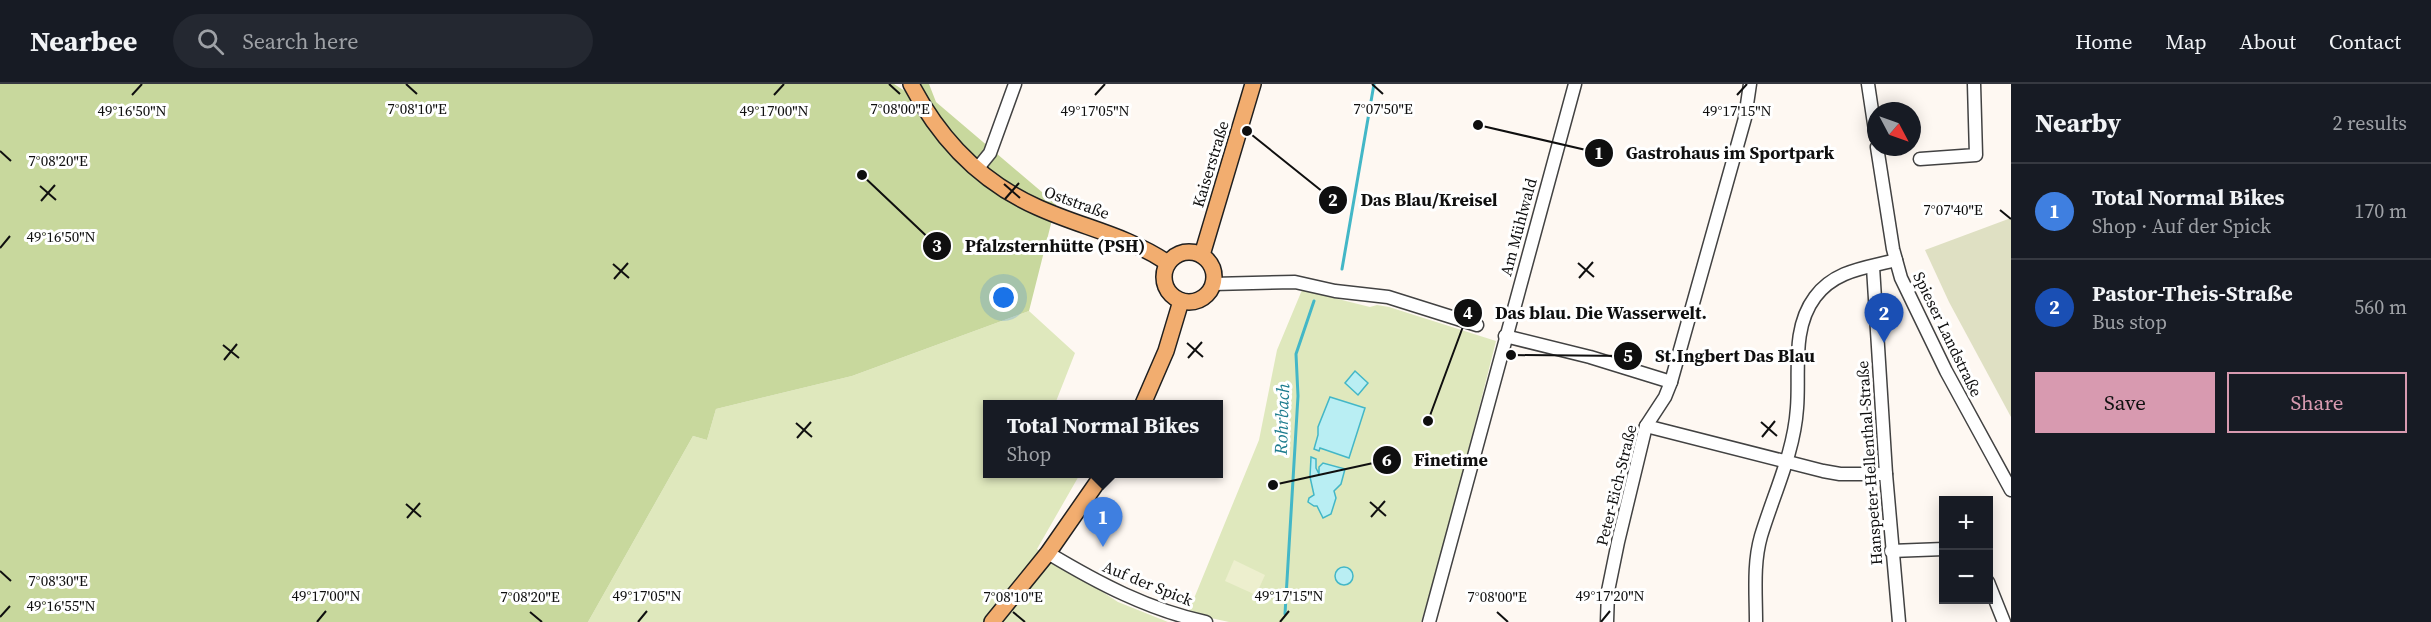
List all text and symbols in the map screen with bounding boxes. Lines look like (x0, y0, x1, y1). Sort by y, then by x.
search box (173, 14, 593, 68)
text: Nearbee (30, 22, 137, 60)
icon: search (194, 25, 227, 58)
text: Search here (242, 26, 358, 56)
text: Home (2075, 27, 2133, 56)
text: Map (2166, 27, 2207, 56)
text: About (2240, 27, 2296, 56)
text: Contact (2329, 27, 2401, 56)
text: 7°08'10"E (387, 98, 447, 119)
text: 7°08'00"E (870, 98, 930, 119)
text: 7°07'50"E (1353, 98, 1413, 119)
text: 49°16'50"N (97, 100, 167, 121)
text: 49°17'00"N (739, 100, 809, 121)
text: 49°17'05"N (1060, 100, 1130, 121)
text: 49°17'15"N (1702, 100, 1772, 121)
north arrow (1867, 102, 1921, 156)
text: Nearby (2035, 105, 2121, 141)
text: 2 results (2332, 109, 2407, 137)
street label: Kaiserstraße (1186, 118, 1234, 210)
callout: Gastrohaus im Sportpark (1584, 135, 1846, 171)
text: 1 (1594, 140, 1604, 165)
text: Gastrohaus im Sportpark (1626, 140, 1834, 165)
text: 7°08'20"E (28, 150, 88, 171)
street label: Am Mühlwald (1494, 176, 1542, 278)
street label: Oststraße (1041, 180, 1113, 224)
callout: Das Blau/Kreisel (1318, 182, 1510, 218)
text: Total Normal Bikes (2092, 182, 2285, 212)
text: 2 (1328, 187, 1338, 212)
text: Das Blau/Kreisel (1360, 187, 1498, 212)
text: 1 (2049, 197, 2060, 225)
text: 170 m (2354, 197, 2407, 225)
text: 7°07'40"E (1923, 199, 1983, 220)
text: Shop · Auf der Spick (2092, 212, 2271, 240)
text: 49°16'50"N (26, 226, 96, 247)
callout: Pfalzsternhütte (PSH) (922, 228, 1157, 264)
text: 3 (932, 233, 942, 258)
text: Pfalzsternhütte (PSH) (965, 233, 1145, 258)
street label: Spieser Landstraße (1908, 268, 1988, 400)
text: Pastor-Theis-Straße (2092, 278, 2293, 308)
your location (989, 283, 1018, 312)
text: 2 (2049, 293, 2060, 321)
text: 560 m (2354, 293, 2407, 321)
pin: 2 (1864, 294, 1904, 343)
callout: Das blau. Die Wasserwelt. (1453, 295, 1720, 331)
text: 4 (1463, 300, 1473, 325)
text: Das blau. Die Wasserwelt. (1495, 300, 1707, 325)
text: Bus stop (2092, 308, 2167, 336)
callout: St.Ingbert Das Blau (1613, 338, 1827, 374)
text: 5 (1623, 343, 1633, 368)
text: St.Ingbert Das Blau (1655, 343, 1815, 368)
street label: Hanspeter-Hellenthal-Straße (1851, 360, 1887, 566)
button: Save (2035, 372, 2215, 433)
button: Share (2227, 372, 2407, 433)
water label: Rohrbach (1268, 383, 1295, 456)
popup (983, 400, 1223, 478)
text: Total Normal Bikes (1007, 410, 1199, 440)
street label: Peter-Eich-Straße (1590, 422, 1642, 548)
text: Shop (1007, 440, 1051, 468)
callout: Finetime (1372, 442, 1500, 478)
text: 6 (1382, 447, 1392, 472)
text: Finetime (1414, 447, 1488, 472)
map controls (1939, 496, 1993, 604)
button: + (1939, 496, 1993, 550)
pin: 1 (1084, 498, 1122, 547)
button: − (1939, 550, 1993, 604)
street label: Auf der Spick (1100, 555, 1197, 611)
text: 7°08'30"E (28, 570, 88, 591)
text: 49°17'00"N (291, 585, 361, 606)
text: 49°17'05"N (612, 585, 682, 606)
text: 49°17'15"N (1254, 585, 1324, 606)
text: 49°17'20"N (1575, 585, 1645, 606)
text: 7°08'20"E (500, 586, 560, 607)
text: 7°08'10"E (983, 586, 1043, 607)
text: 7°08'00"E (1467, 586, 1527, 607)
text: 49°16'55"N (26, 595, 96, 616)

